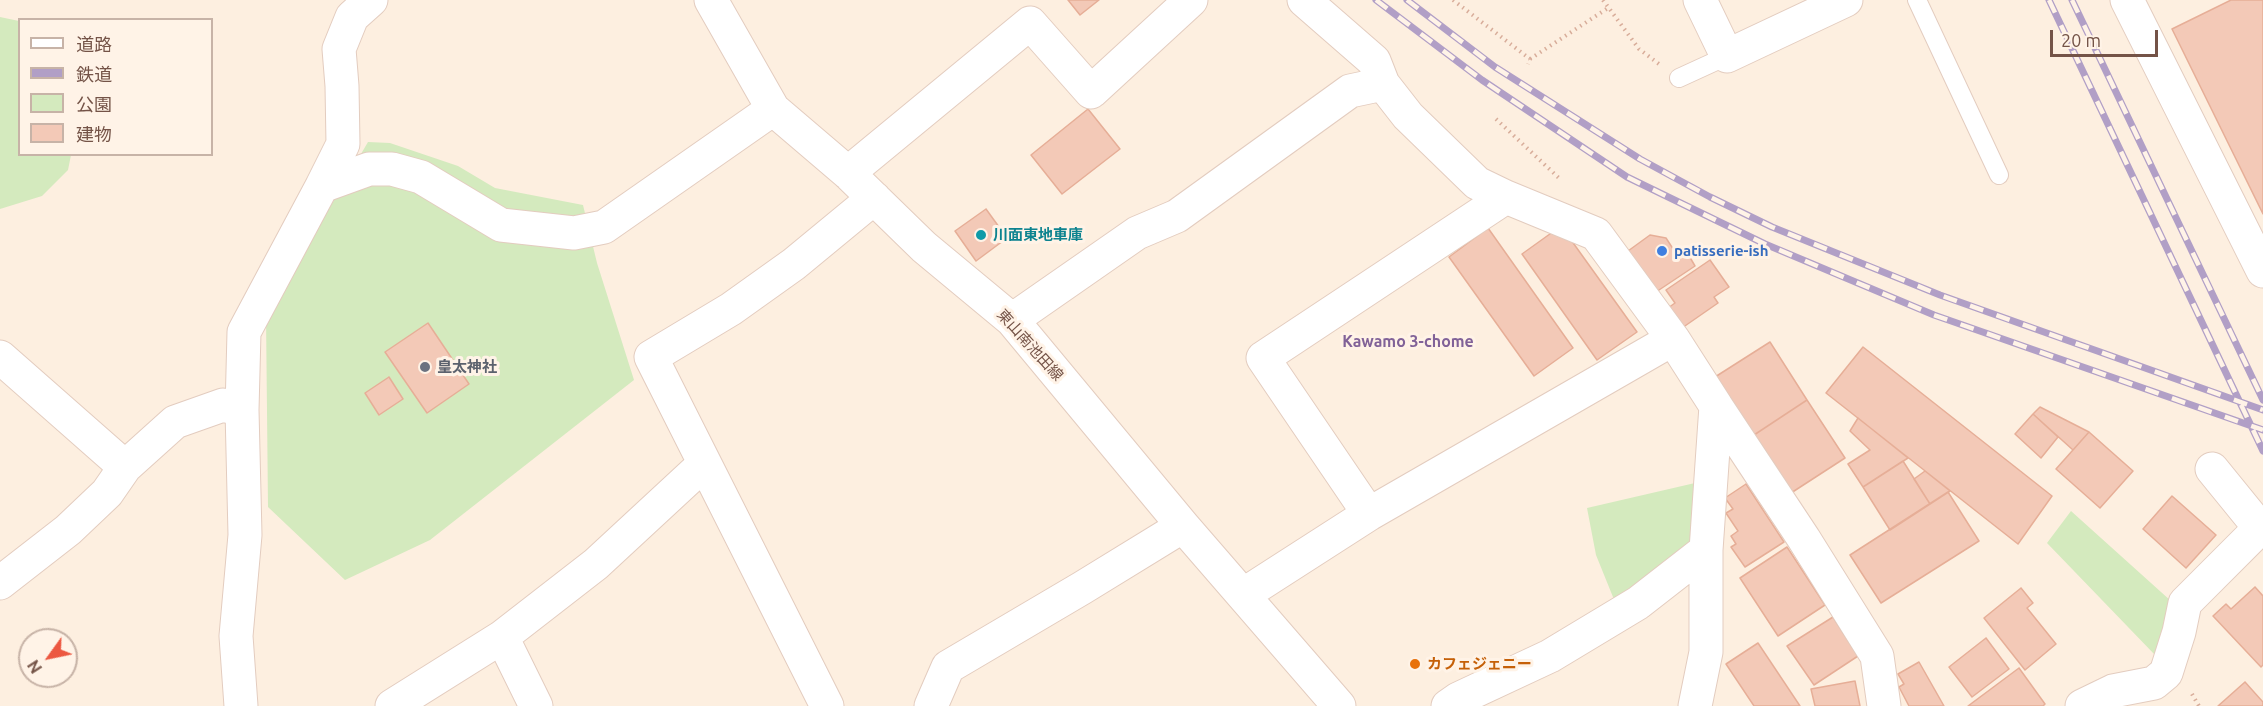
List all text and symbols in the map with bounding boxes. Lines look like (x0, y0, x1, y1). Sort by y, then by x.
legend (18, 18, 213, 156)
scale bar (2053, 18, 2161, 56)
text: 20 m (2061, 30, 2101, 50)
text: 道路 (76, 34, 112, 54)
text: 鉄道 (76, 64, 112, 84)
text: 公園 (76, 94, 112, 114)
text: 建物 (76, 124, 112, 144)
place label: 川面東地車庫 (993, 226, 1083, 244)
marker: 川面東地車庫 (974, 228, 988, 242)
place label: patisserie-ish (1674, 242, 1768, 260)
marker: patisserie-ish (1655, 244, 1669, 258)
street label: 東山南池田線 (993, 306, 1067, 384)
district label: Kawamo 3-chome (1342, 332, 1474, 352)
place label: 皇太神社 (437, 358, 497, 376)
marker: 皇太神社 (418, 360, 432, 374)
north arrow (18, 628, 78, 688)
place label: カフェジェニー (1427, 655, 1532, 673)
text: N (24, 657, 45, 677)
marker: カフェジェニー (1408, 657, 1422, 671)

